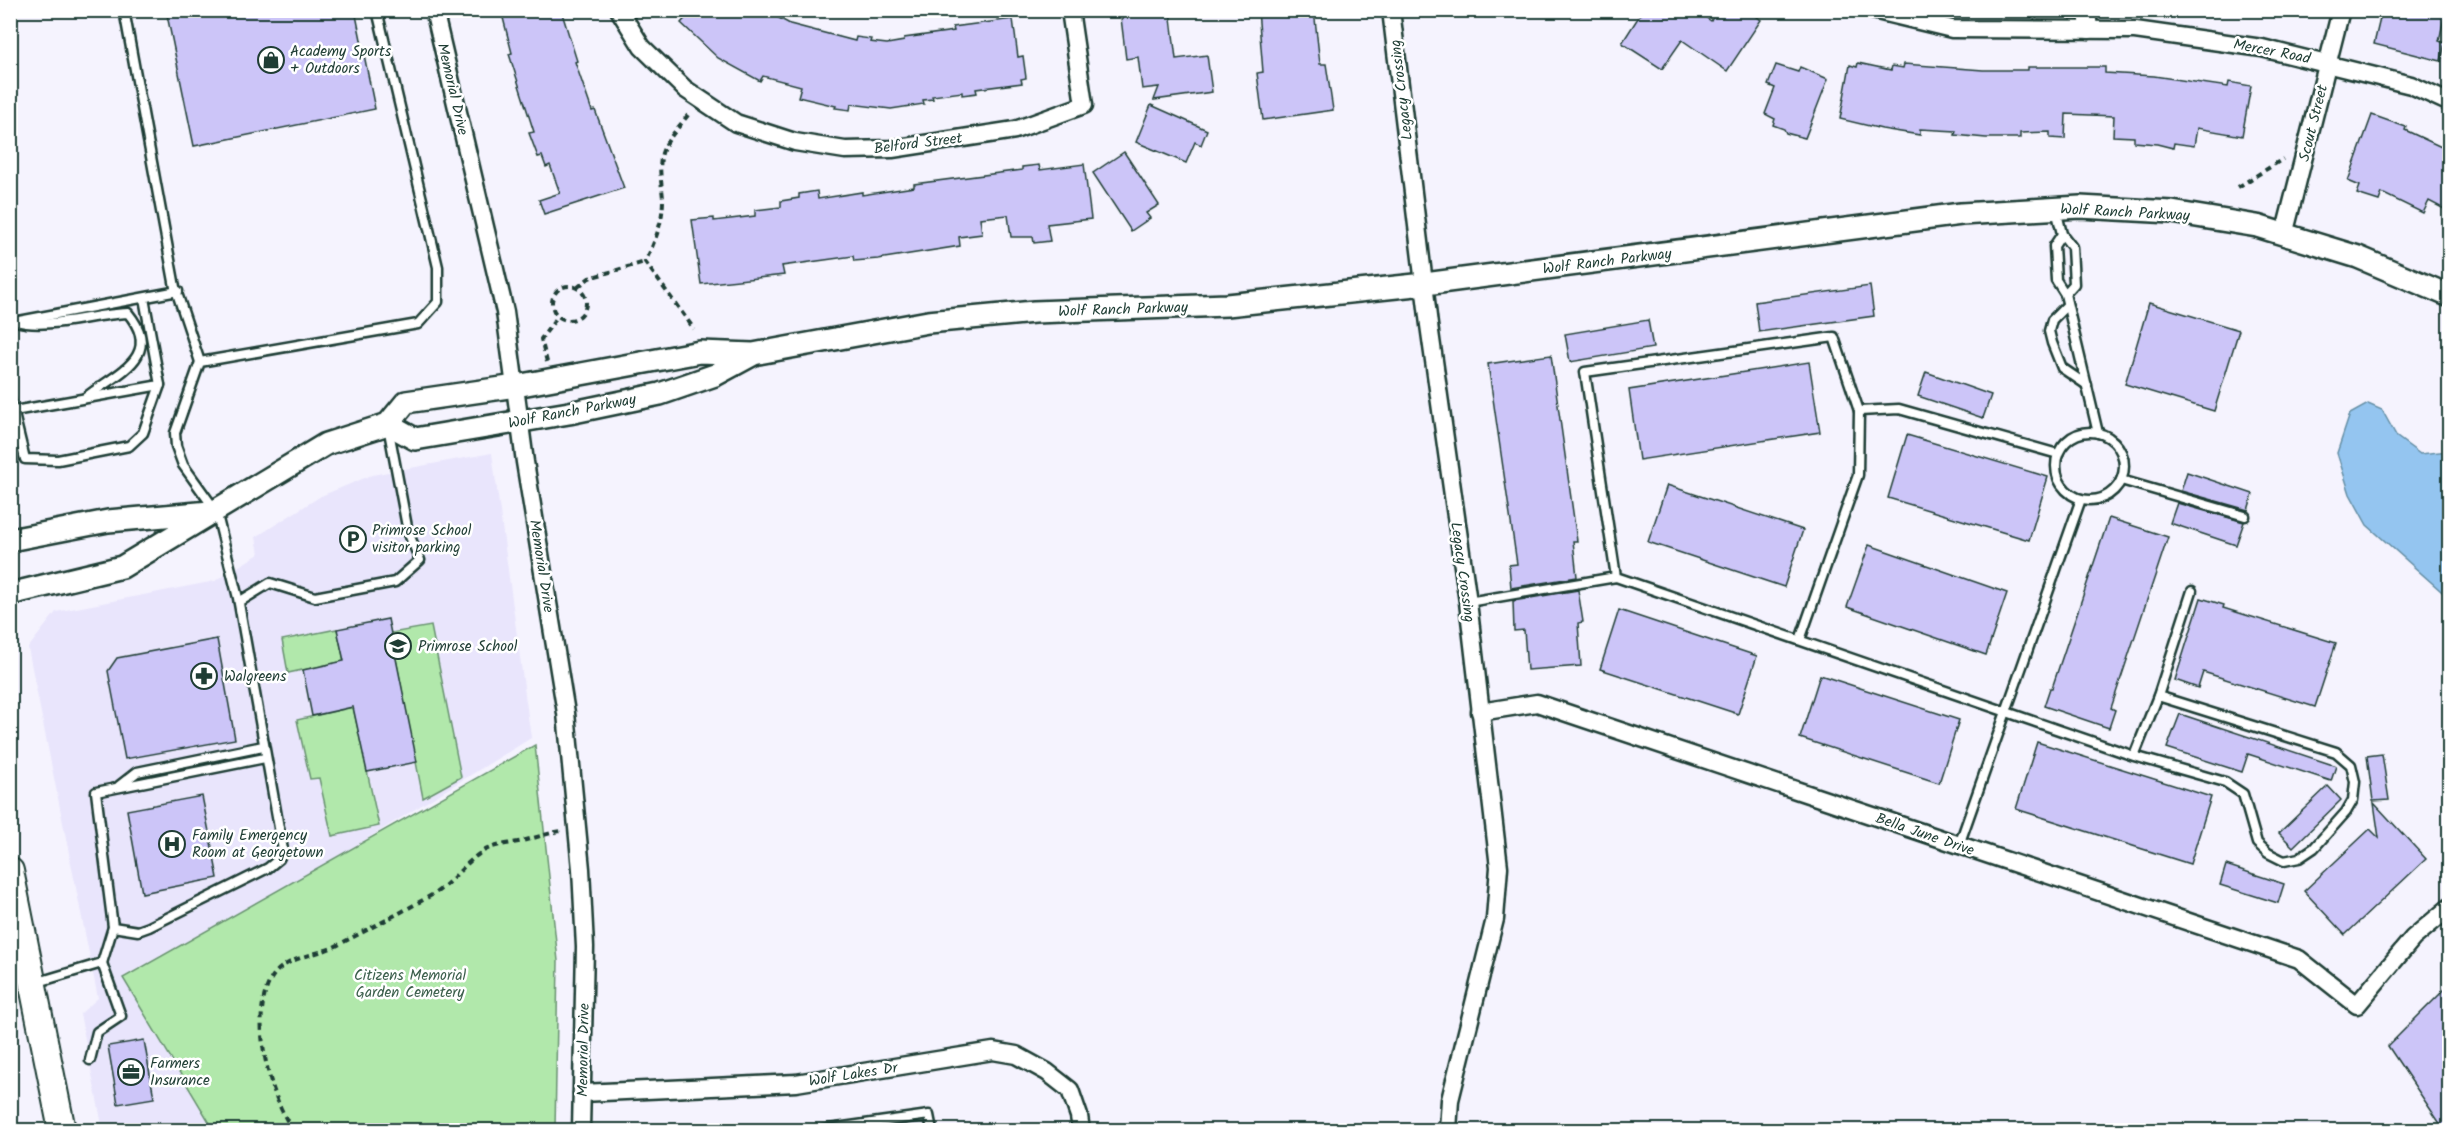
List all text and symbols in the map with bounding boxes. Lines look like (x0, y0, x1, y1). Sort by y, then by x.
street label: Mercer Road (2231, 33, 2313, 71)
street label: Legacy Crossing (1384, 38, 1420, 141)
place label: Academy Sports + Outdoors (290, 40, 392, 81)
street label: Memorial Drive (430, 41, 474, 138)
shop icon: Academy Sports + Outdoors (256, 45, 286, 75)
street label: Scout Street (2293, 82, 2335, 164)
street label: Belford Street (873, 127, 964, 161)
street label: Wolf Ranch Parkway (2060, 198, 2191, 228)
street label: Wolf Ranch Parkway (1541, 242, 1674, 282)
street label: Wolf Ranch Parkway (1058, 296, 1189, 324)
street label: Wolf Ranch Parkway (506, 388, 639, 436)
street label: Memorial Drive (522, 518, 560, 615)
place label: Primrose School visitor parking (372, 519, 472, 560)
street label: Legacy Crossing (1443, 520, 1481, 624)
parking icon: Primrose School visitor parking (338, 524, 368, 554)
school or university icon: Primrose School (383, 631, 413, 661)
place label: Primrose School (418, 635, 518, 659)
pharmacy icon: Walgreens (189, 661, 219, 691)
place label: Walgreens (224, 665, 287, 689)
street label: Bella June Drive (1872, 807, 1978, 863)
place label: Family Emergency Room at Georgetown (192, 824, 323, 865)
hospital icon: Family Emergency Room at Georgetown (157, 829, 187, 859)
park label: Citizens Memorial Garden Cemetery (354, 964, 466, 1005)
street label: Memorial Drive (571, 1003, 597, 1097)
place label: Farmers Insurance (150, 1052, 210, 1093)
street label: Wolf Lakes Dr (807, 1056, 900, 1094)
office icon: Farmers Insurance (116, 1057, 146, 1087)

